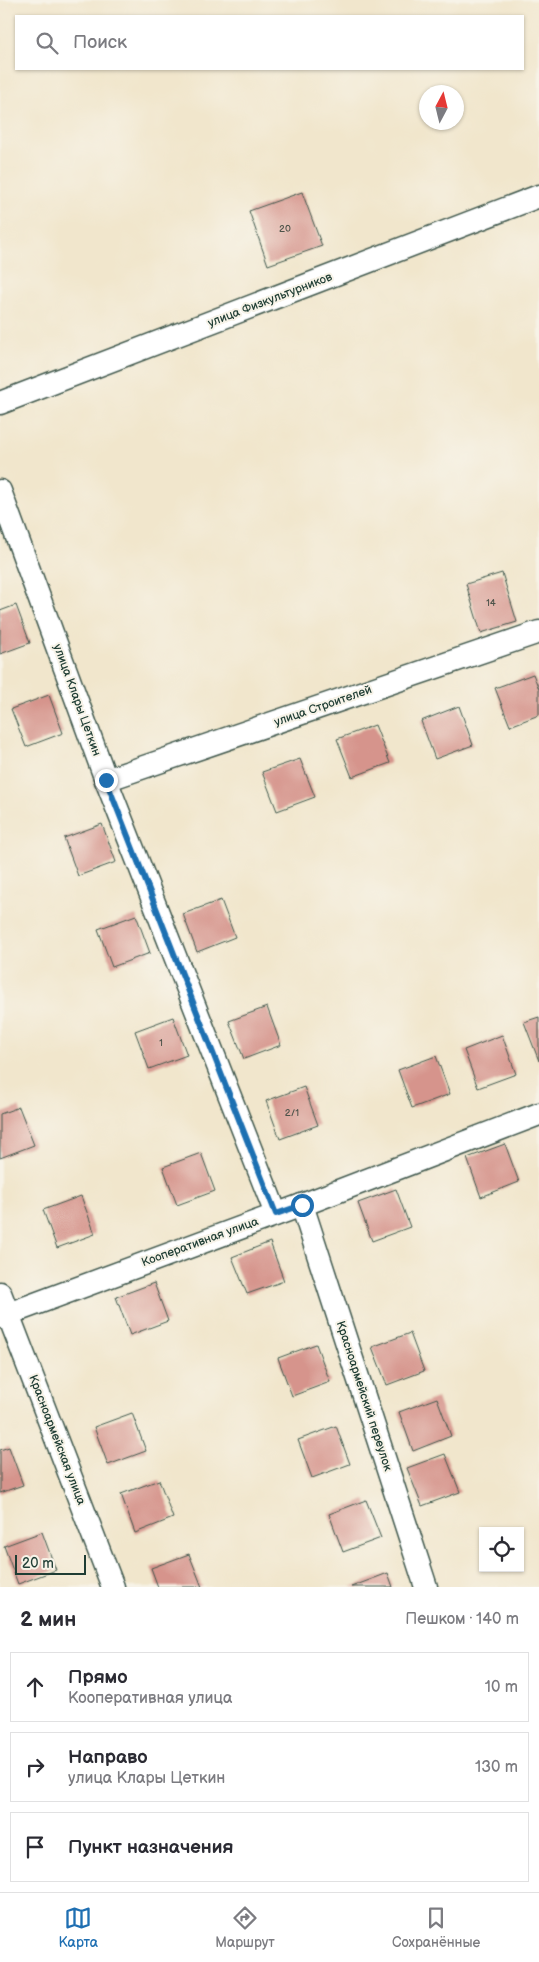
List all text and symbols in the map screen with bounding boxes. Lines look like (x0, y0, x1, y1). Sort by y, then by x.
search box (15, 15, 524, 70)
icon: search (33, 29, 61, 57)
text: Поиск (73, 31, 127, 54)
north arrow (419, 85, 464, 130)
house number: 20 (279, 223, 291, 235)
street label: улица Физкультурников (206, 269, 335, 331)
house number: 14 (486, 597, 496, 609)
street label: улица Клары Цеткин (50, 642, 104, 758)
street label: улица Строителей (272, 682, 374, 730)
route end (95, 769, 118, 792)
house number: 1 (159, 1037, 163, 1049)
house number: 2/1 (285, 1107, 299, 1119)
route start (291, 1194, 314, 1217)
street label: Кооперативная улица (139, 1214, 261, 1270)
street label: Красноармейский переулок (333, 1319, 396, 1474)
street label: Красноармейская улица (25, 1373, 89, 1507)
map controls (479, 1527, 524, 1572)
button: locate (479, 1527, 524, 1572)
scale bar (15, 1552, 86, 1575)
text: 20 m (22, 1555, 54, 1572)
text: 2 мин (20, 1607, 76, 1632)
text: Пешком · 140 m (405, 1610, 519, 1629)
text: Прямо (68, 1666, 128, 1689)
icon: ahead (21, 1673, 49, 1701)
text: 10 m (485, 1678, 518, 1697)
text: Кооперативная улица (68, 1689, 232, 1708)
text: Направо (68, 1746, 148, 1769)
icon: right (21, 1753, 49, 1781)
text: 130 m (475, 1758, 518, 1777)
text: улица Клары Цеткин (68, 1769, 225, 1788)
icon: arrive (21, 1833, 49, 1861)
text: Пункт назначения (68, 1836, 233, 1859)
tab: Карта (59, 1904, 98, 1951)
tab: Маршрут (215, 1904, 275, 1951)
tab: Сохранённые (392, 1904, 480, 1951)

